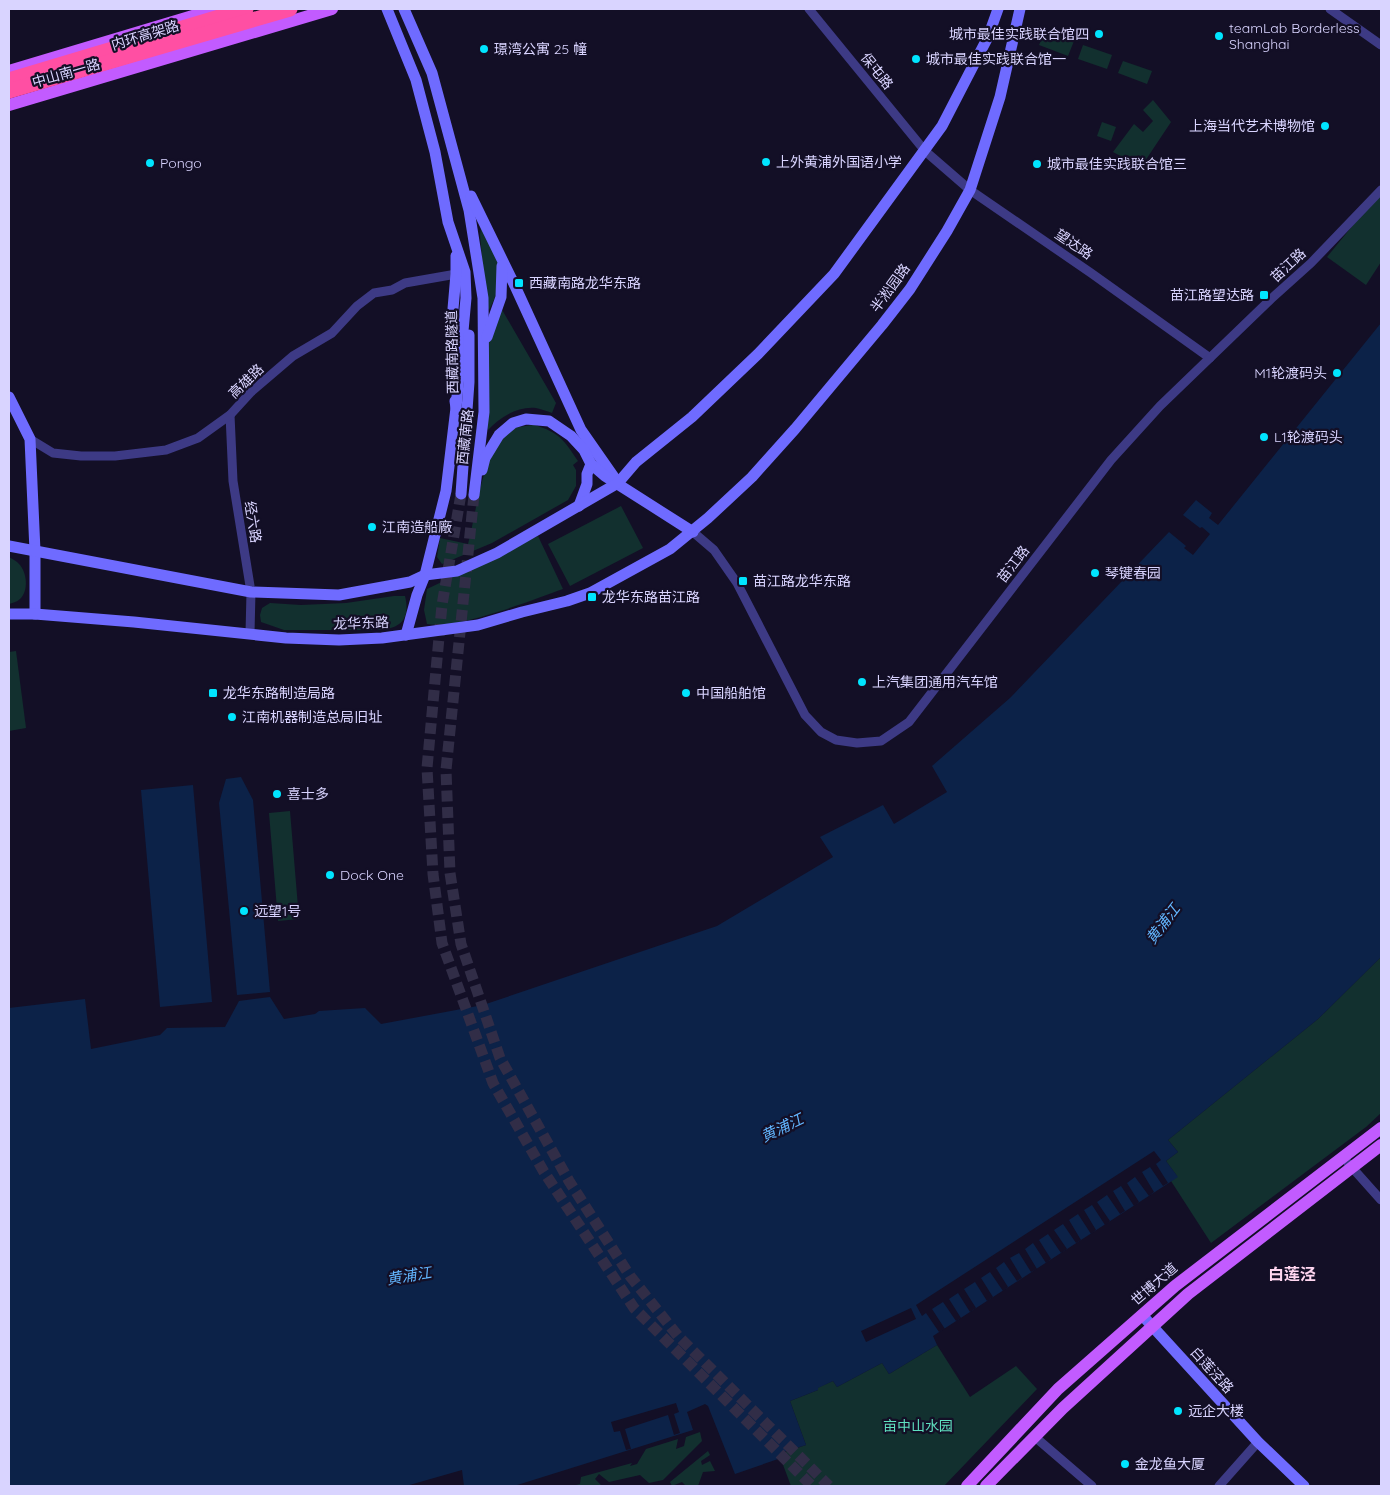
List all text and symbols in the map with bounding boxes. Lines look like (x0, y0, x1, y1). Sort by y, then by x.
street label: 内环高架路 (109, 16, 181, 54)
place label: teamLab Borderless Shanghai (1229, 19, 1360, 53)
place label: 城市最佳实践联合馆四 (949, 25, 1089, 43)
marker: 城市最佳实践联合馆四 (1093, 28, 1105, 40)
marker: teamLab Borderless Shanghai (1213, 30, 1225, 42)
place label: 璟湾公寓 25 幢 (494, 40, 587, 58)
marker: 璟湾公寓 25 幢 (478, 43, 490, 55)
street label: 保屯路 (857, 49, 897, 93)
place label: 城市最佳实践联合馆一 (926, 50, 1066, 68)
marker: 城市最佳实践联合馆一 (910, 53, 922, 65)
street label: 中山南一路 (30, 55, 102, 91)
place label: 上海当代艺术博物馆 (1189, 117, 1315, 135)
marker: 上海当代艺术博物馆 (1319, 120, 1331, 132)
place label: 上外黄浦外国语小学 (776, 153, 902, 171)
place label: Pongo (160, 154, 202, 172)
place label: 城市最佳实践联合馆三 (1047, 155, 1187, 173)
marker: 上外黄浦外国语小学 (760, 156, 772, 168)
marker: Pongo (144, 157, 156, 169)
marker: 城市最佳实践联合馆三 (1031, 158, 1043, 170)
street label: 望达路 (1052, 225, 1096, 263)
street label: 苗江路 (1267, 244, 1309, 286)
street label: 半淞园路 (866, 260, 914, 316)
place label: 西藏南路龙华东路 (529, 274, 641, 292)
marker: 西藏南路龙华东路 (513, 277, 525, 289)
place label: 苗江路望达路 (1170, 286, 1254, 304)
marker: 苗江路望达路 (1258, 289, 1270, 301)
street label: 西藏南路隧道 (442, 310, 462, 394)
street label: 高雄路 (225, 360, 267, 402)
place label: M1轮渡码头 (1254, 364, 1327, 382)
marker: M1轮渡码头 (1331, 367, 1343, 379)
street label: 西藏南路 (453, 408, 477, 466)
place label: L1轮渡码头 (1274, 428, 1343, 446)
marker: L1轮渡码头 (1258, 431, 1270, 443)
street label: 经六路 (241, 500, 265, 544)
place label: 江南造船廠 (382, 518, 452, 536)
marker: 江南造船廠 (366, 521, 378, 533)
street label: 苗江路 (993, 542, 1033, 586)
place label: 琴键春园 (1105, 564, 1161, 582)
marker: 琴键春园 (1089, 567, 1101, 579)
place label: 苗江路龙华东路 (753, 572, 851, 590)
marker: 苗江路龙华东路 (737, 575, 749, 587)
place label: 龙华东路苗江路 (602, 588, 700, 606)
marker: 龙华东路苗江路 (586, 591, 598, 603)
street label: 龙华东路 (333, 613, 389, 633)
place label: 上汽集团通用汽车馆 (872, 673, 998, 691)
marker: 上汽集团通用汽车馆 (856, 676, 868, 688)
place label: 龙华东路制造局路 (223, 684, 335, 702)
place label: 中国船舶馆 (696, 684, 766, 702)
marker: 龙华东路制造局路 (207, 687, 219, 699)
marker: 中国船舶馆 (680, 687, 692, 699)
place label: 江南机器制造总局旧址 (242, 708, 382, 726)
marker: 江南机器制造总局旧址 (226, 711, 238, 723)
place label: 喜士多 (287, 785, 329, 803)
marker: 喜士多 (271, 788, 283, 800)
place label: Dock One (340, 866, 404, 884)
marker: Dock One (324, 869, 336, 881)
water label: 黄浦江 (1141, 898, 1185, 947)
place label: 远望1号 (254, 902, 301, 920)
marker: 远望1号 (238, 905, 250, 917)
water label: 黄浦江 (757, 1108, 808, 1146)
street label: 世博大道 (1127, 1259, 1181, 1309)
water label: 黄浦江 (385, 1262, 435, 1288)
district label: 白莲泾 (1268, 1264, 1316, 1284)
street label: 白莲泾路 (1187, 1343, 1237, 1397)
place label: 远企大楼 (1188, 1402, 1244, 1420)
marker: 远企大楼 (1172, 1405, 1184, 1417)
park label: 亩中山水园 (883, 1417, 953, 1435)
place label: 金龙鱼大厦 (1135, 1455, 1205, 1473)
marker: 金龙鱼大厦 (1119, 1458, 1131, 1470)

